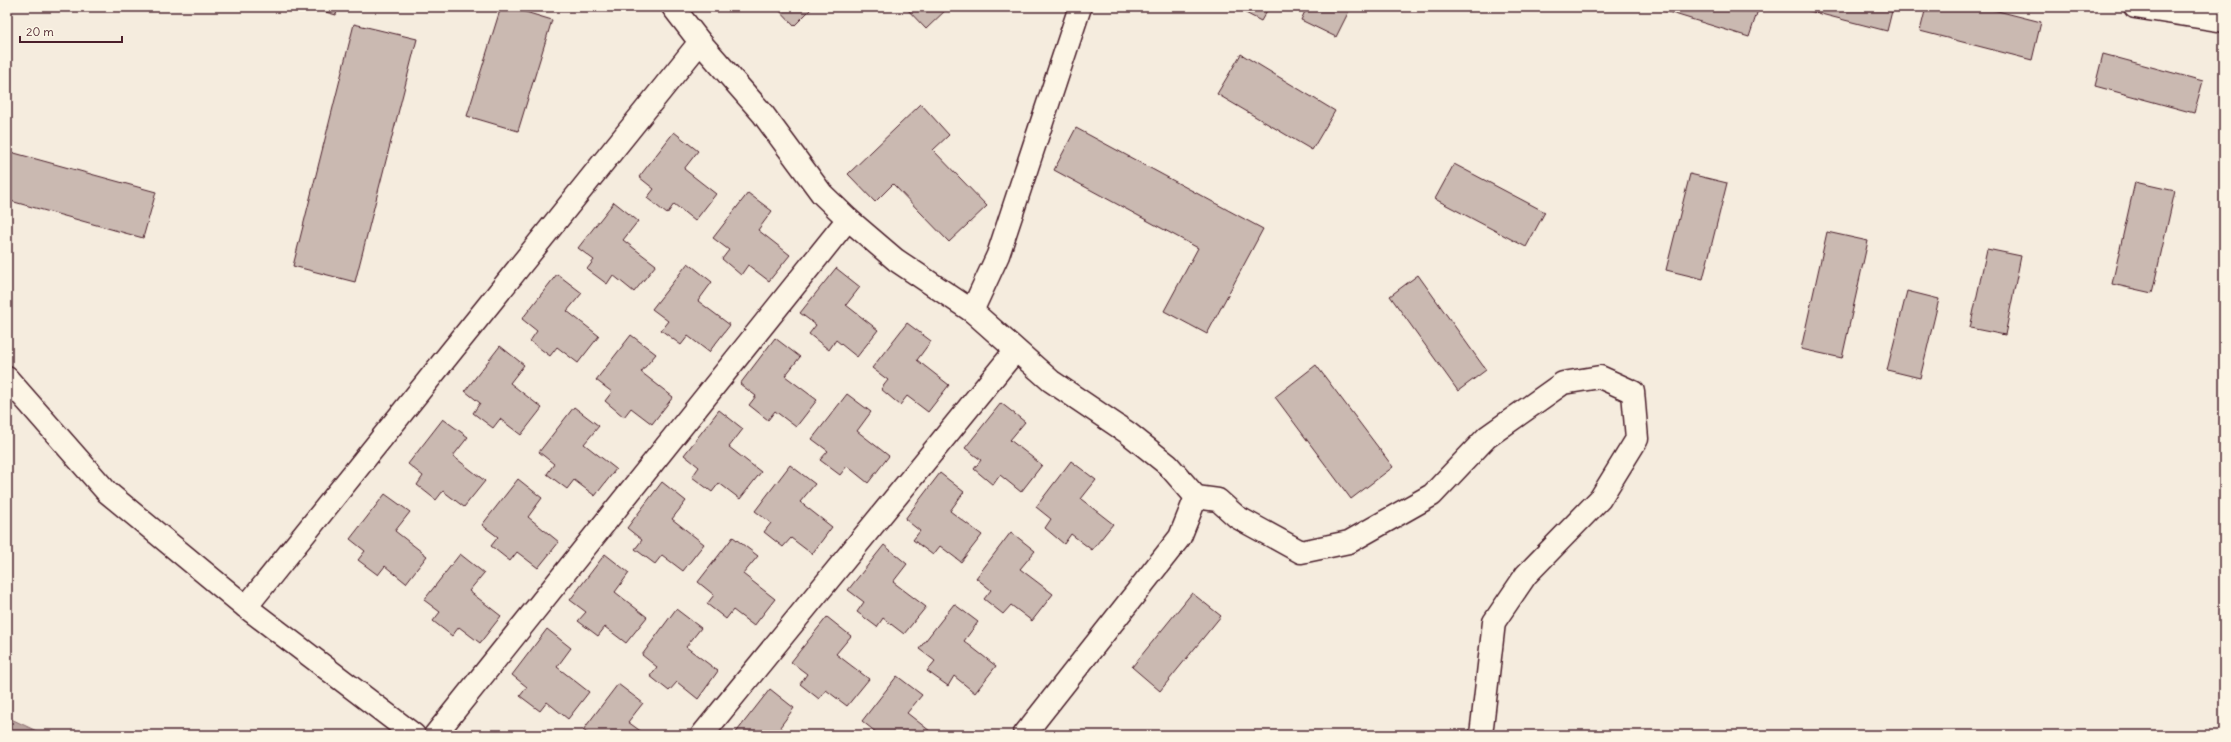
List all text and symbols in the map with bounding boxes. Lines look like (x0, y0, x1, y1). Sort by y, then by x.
scale bar (20, 18, 122, 44)
text: 20 m (26, 24, 54, 39)

